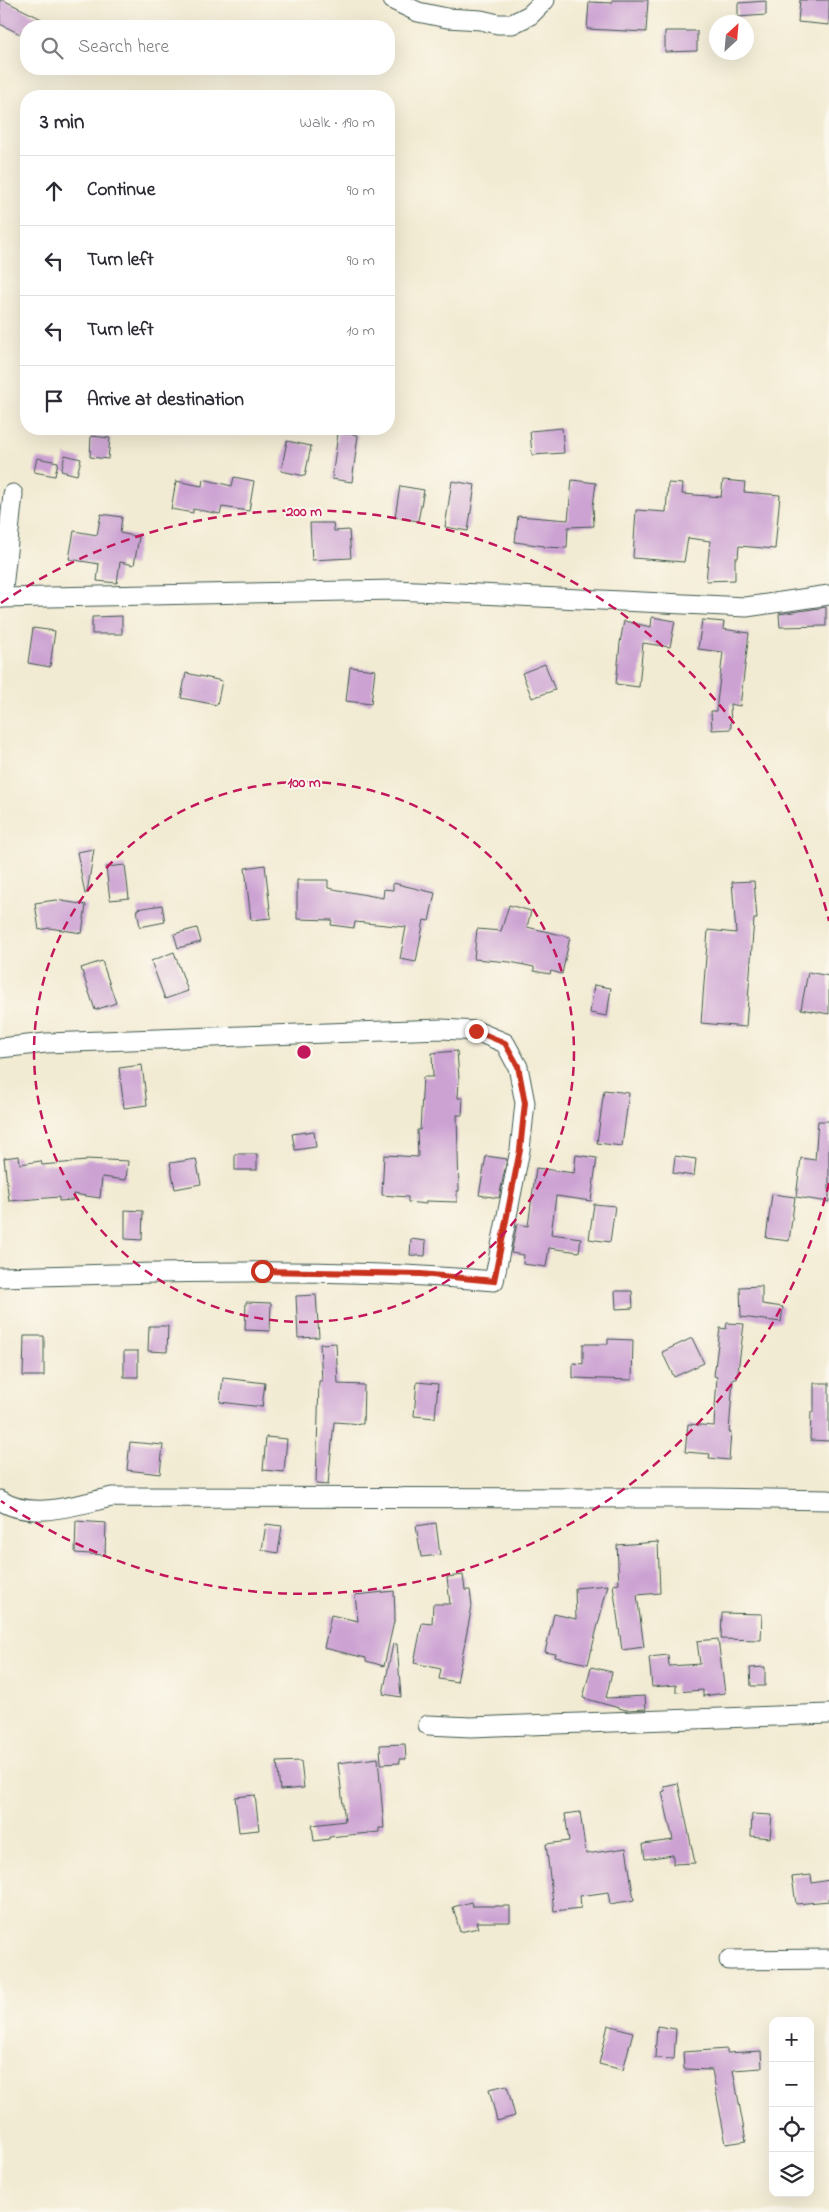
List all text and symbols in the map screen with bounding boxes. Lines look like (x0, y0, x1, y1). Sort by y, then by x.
north arrow (709, 15, 754, 60)
search box (20, 20, 395, 75)
icon: search (38, 34, 66, 62)
text: Search here (78, 34, 169, 61)
text: 3 min (40, 108, 84, 138)
text: Walk · 190 m (300, 111, 375, 135)
icon: ahead (40, 177, 68, 205)
text: Continue (87, 177, 155, 204)
text: 90 m (347, 179, 375, 203)
icon: left (40, 247, 68, 275)
text: Turn left (87, 247, 154, 274)
text: 90 m (347, 249, 375, 273)
icon: left (40, 317, 68, 345)
text: Turn left (87, 317, 154, 344)
text: 10 m (347, 319, 375, 343)
icon: arrive (40, 387, 68, 415)
text: Arrive at destination (87, 387, 244, 414)
text: 200 m (285, 501, 322, 523)
text: 100 m (287, 772, 321, 794)
route end (465, 1020, 488, 1043)
centre of rings (295, 1043, 313, 1061)
route start (251, 1260, 274, 1283)
map controls (769, 2017, 814, 2197)
button: + (769, 2017, 814, 2062)
button: − (769, 2062, 814, 2107)
button: locate (769, 2107, 814, 2152)
button: layers (769, 2152, 814, 2197)

